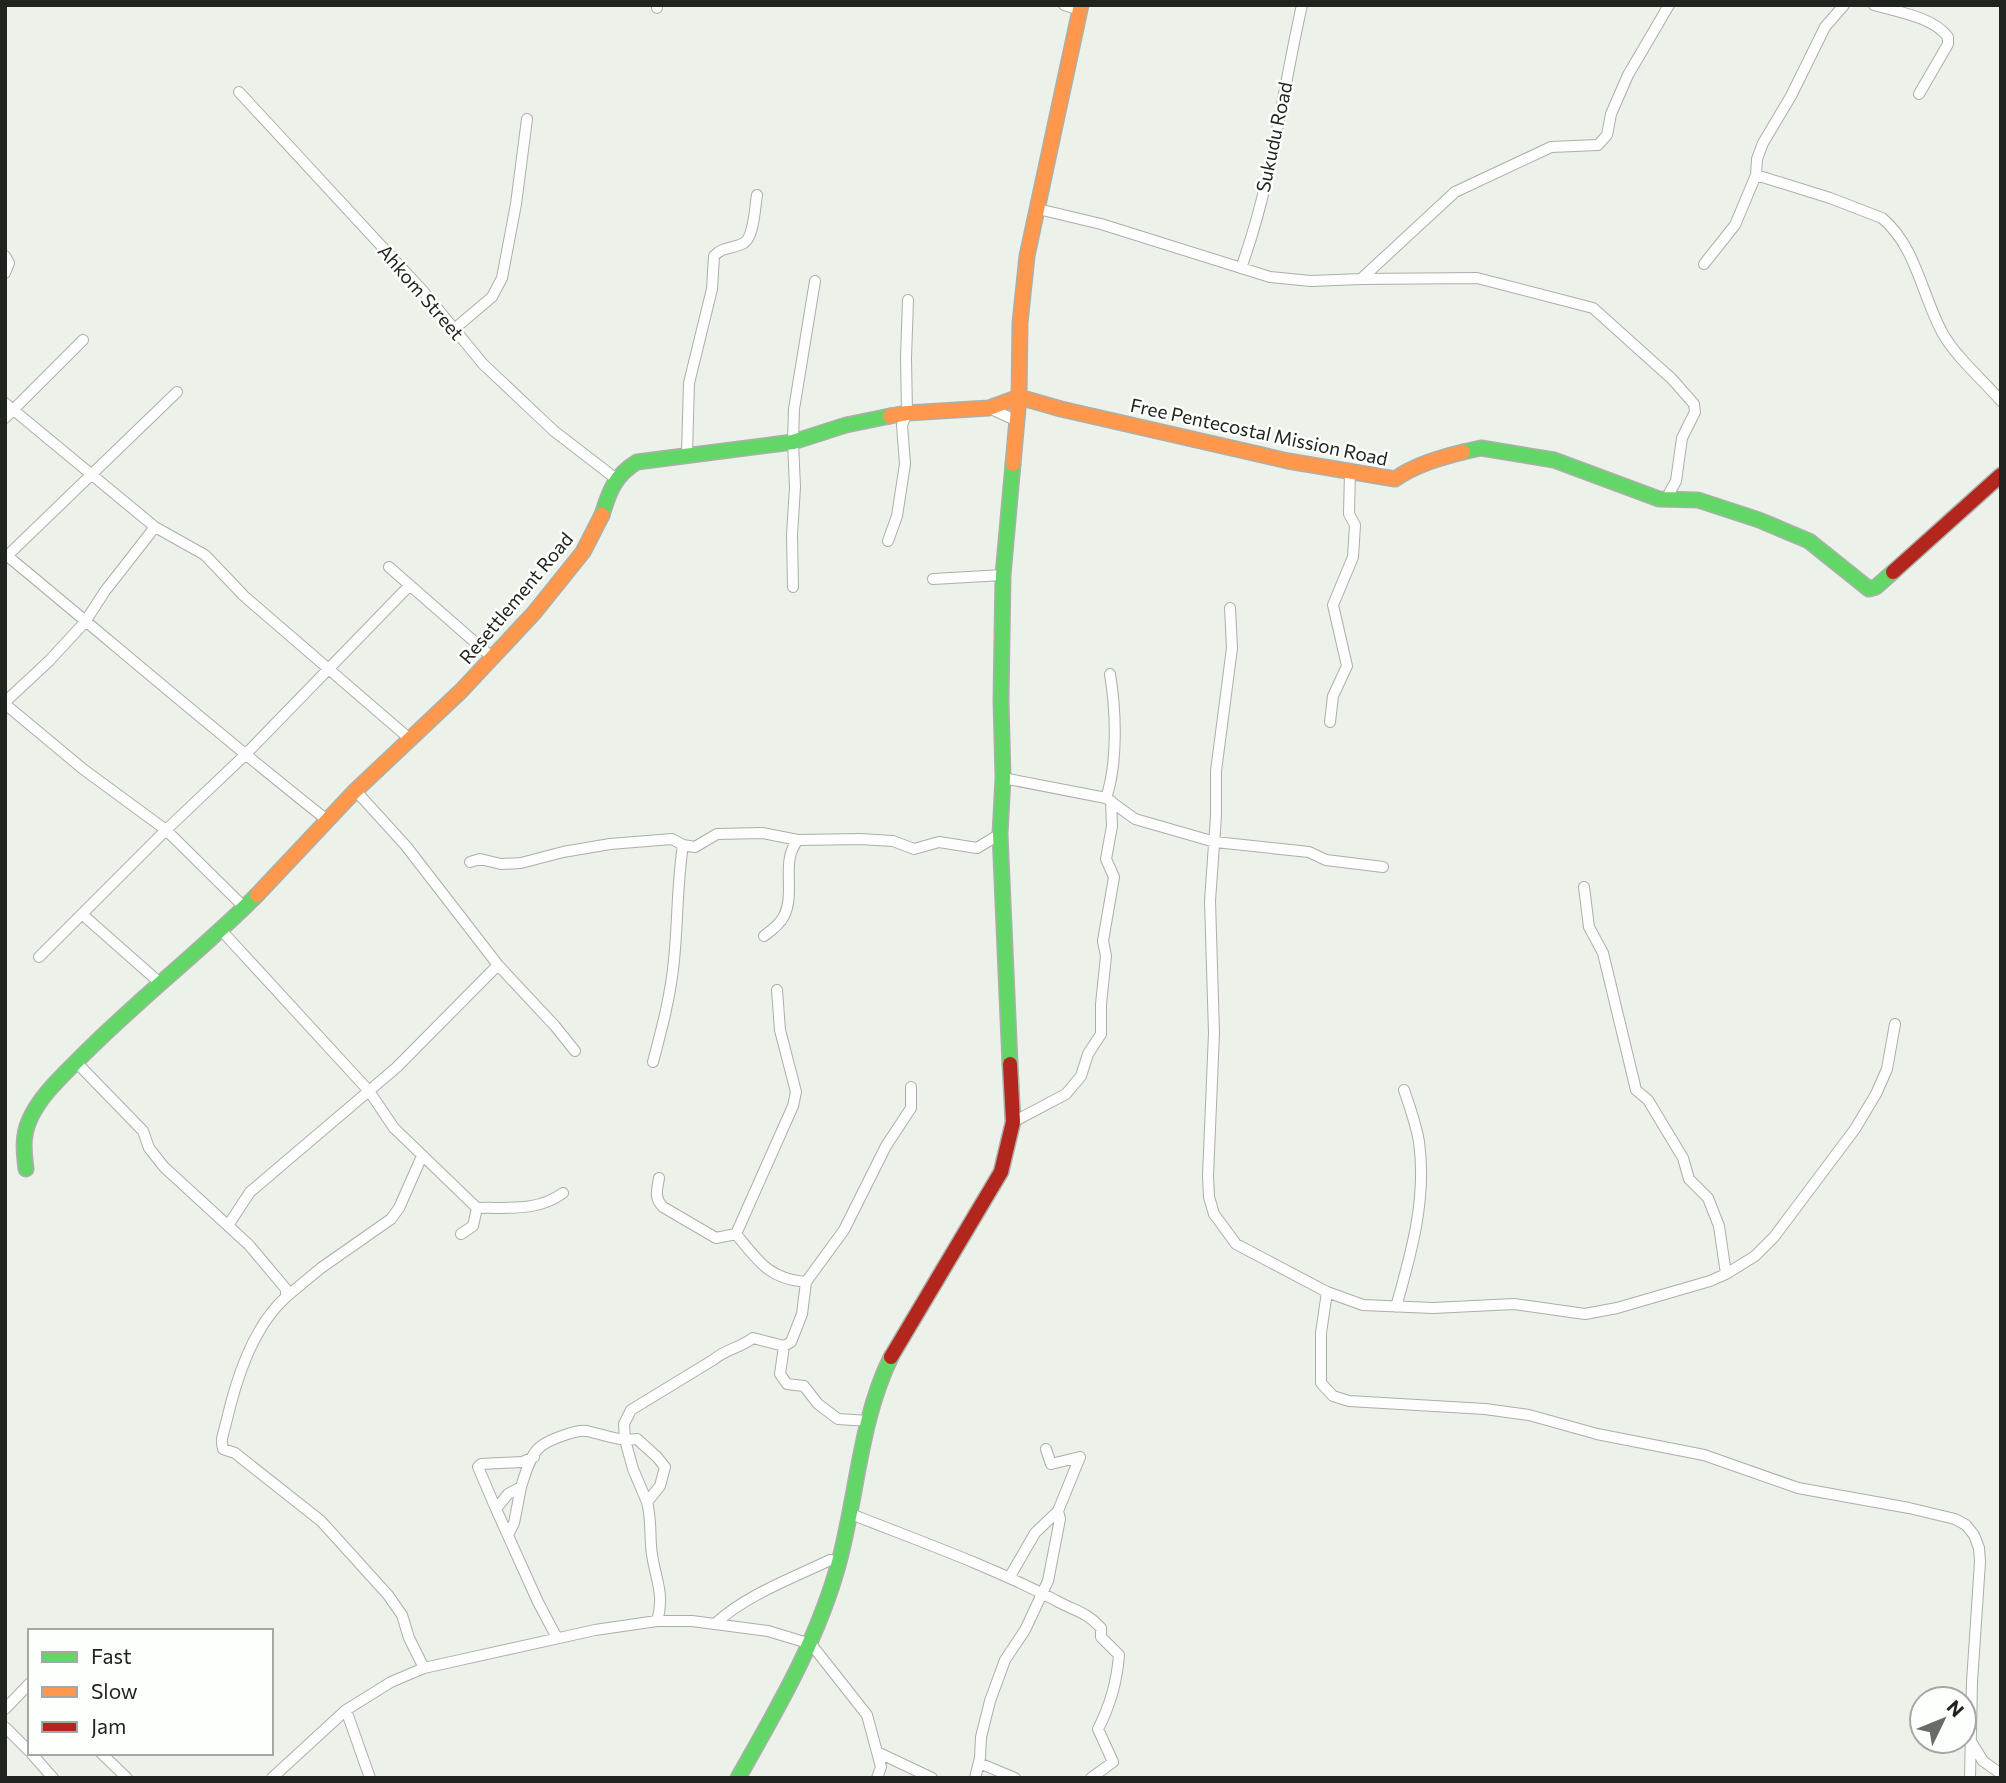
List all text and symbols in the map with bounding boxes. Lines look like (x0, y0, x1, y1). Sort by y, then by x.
street label: Sukudu Road (1251, 80, 1296, 194)
street label: Ahkom Street (374, 239, 469, 344)
street label: Free Pentecostal Mission Road (1128, 393, 1390, 470)
street label: Resettlement Road (454, 527, 577, 668)
legend (28, 1629, 273, 1755)
text: Fast (91, 1643, 132, 1668)
text: Slow (91, 1678, 138, 1703)
north arrow (1908, 1685, 1978, 1755)
text: N (1943, 1695, 1969, 1721)
text: Jam (91, 1713, 126, 1738)

